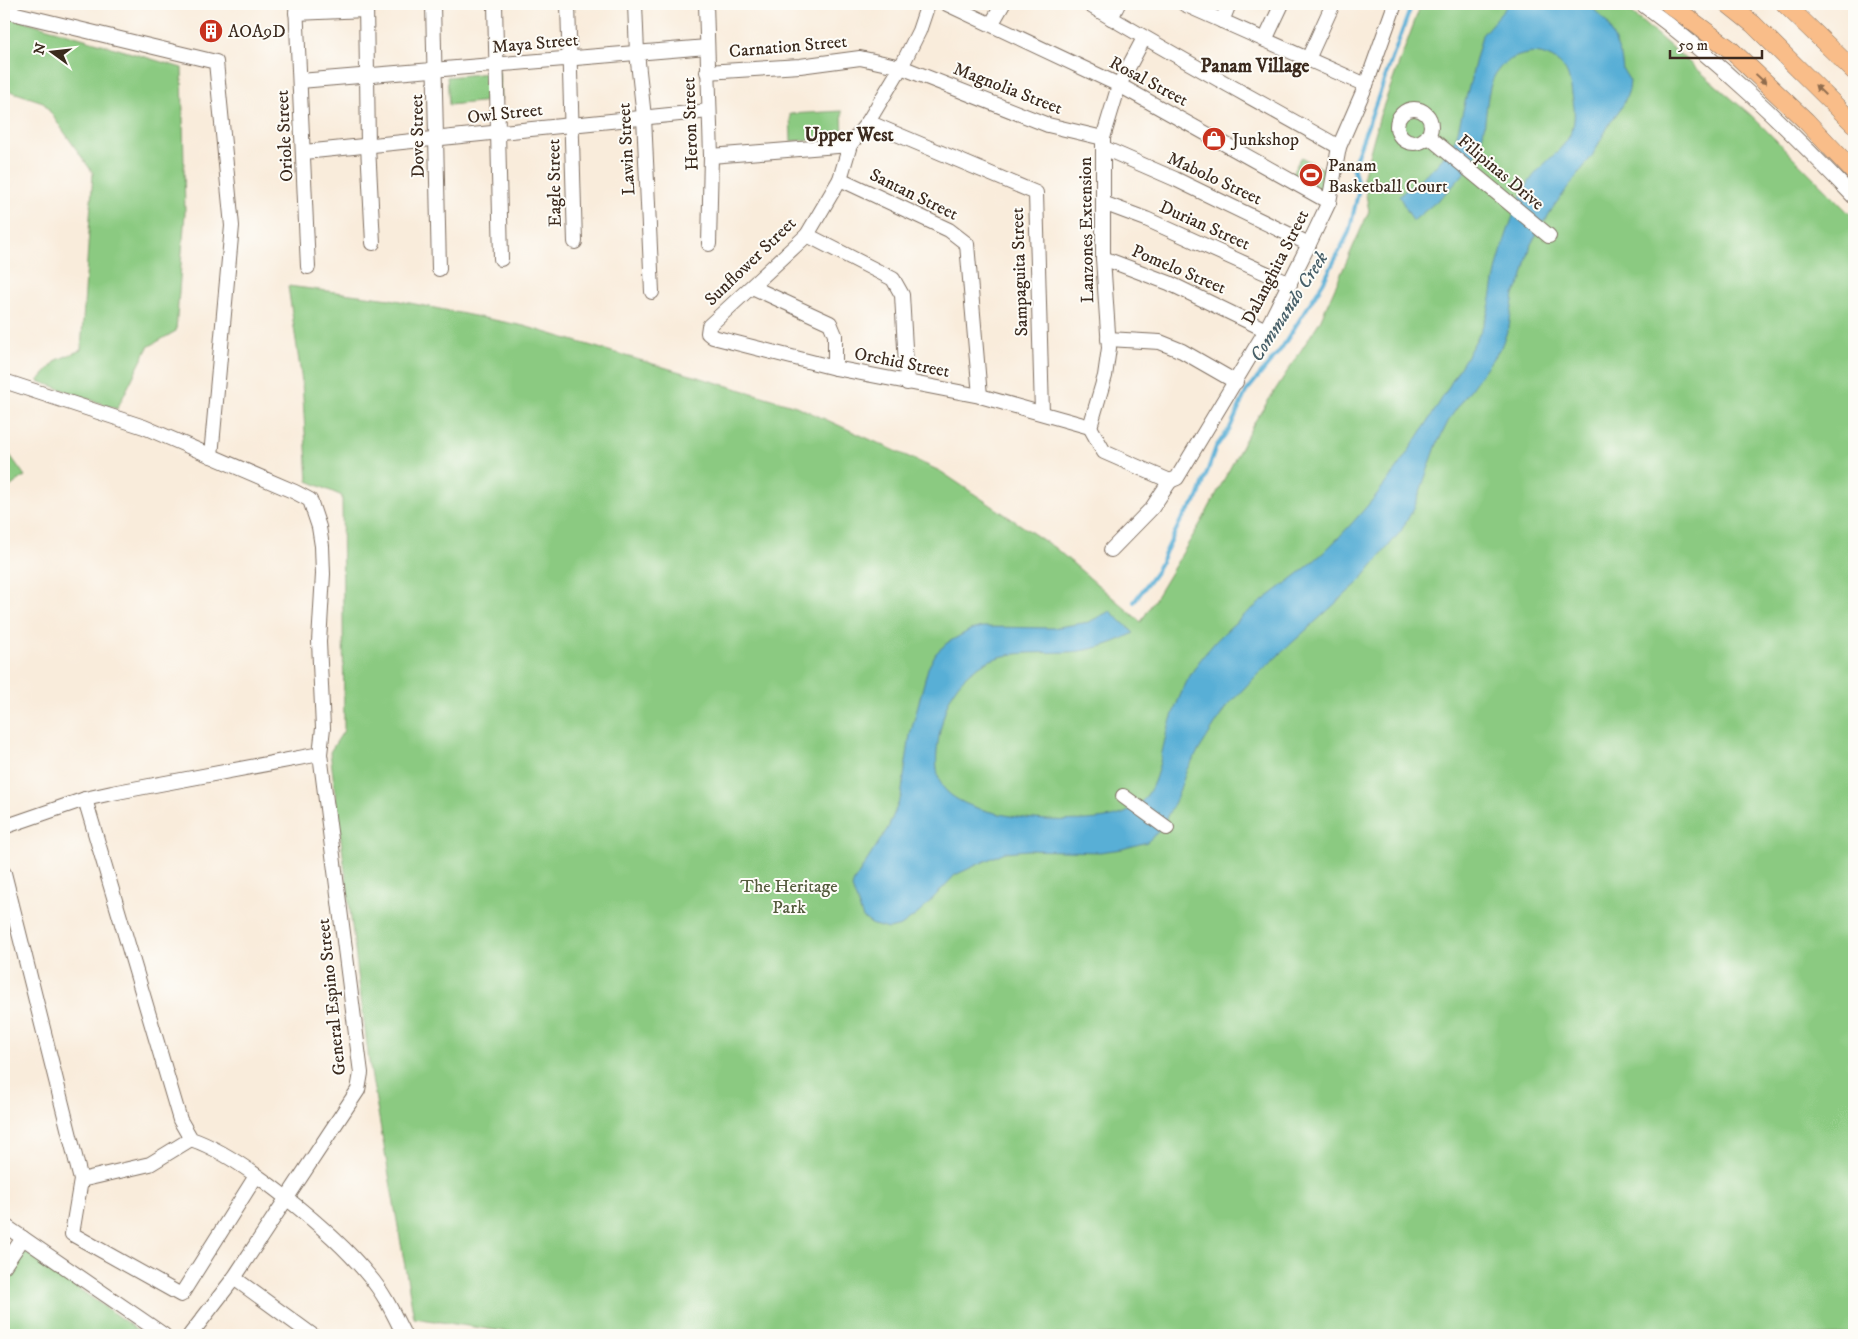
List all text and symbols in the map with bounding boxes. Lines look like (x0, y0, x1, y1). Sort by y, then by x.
building icon: AOA9D (198, 18, 224, 44)
place label: AOA9D (228, 21, 286, 43)
north arrow (28, 28, 78, 78)
scale bar (1670, 28, 1763, 60)
street label: Maya Street (491, 29, 579, 59)
street label: Carnation Street (728, 31, 848, 63)
text: 50 m (1678, 36, 1708, 55)
text: N (30, 41, 51, 57)
street label: Rosal Street (1105, 52, 1192, 112)
district label: Panam Village (1201, 55, 1310, 78)
street label: Magnolia Street (950, 58, 1065, 120)
one-way arrow (1755, 73, 1767, 85)
street label: Heron Street (678, 77, 704, 171)
one-way arrow (1814, 84, 1826, 96)
street label: Oriole Street (272, 89, 298, 182)
street label: Dove Street (406, 94, 430, 178)
street label: Owl Street (466, 99, 544, 129)
street label: Lawin Street (614, 102, 640, 196)
district label: Upper West (804, 124, 894, 147)
shop icon: Junkshop (1201, 126, 1227, 152)
place label: Junkshop (1230, 129, 1299, 151)
street label: Filipinas Drive (1453, 130, 1548, 215)
street label: Eagle Street (543, 138, 567, 227)
street label: Mabolo Street (1164, 147, 1266, 210)
place label: Panam Basketball Court (1328, 155, 1448, 198)
street label: Lanzones Extension (1075, 156, 1099, 303)
sports icon: Panam Basketball Court (1298, 162, 1324, 188)
street label: Santan Street (866, 164, 962, 226)
street label: Durian Street (1156, 196, 1254, 256)
street label: Dalanghita Street (1237, 206, 1314, 329)
street label: Sampaguita Street (1007, 207, 1033, 337)
street label: Sunflower Street (700, 212, 801, 311)
street label: Pomelo Street (1128, 240, 1229, 300)
water label: Commando Creek (1245, 247, 1333, 366)
street label: Orchid Street (852, 343, 952, 383)
park label: The Heritage Park (740, 876, 838, 919)
street label: General Espino Street (313, 917, 351, 1076)

